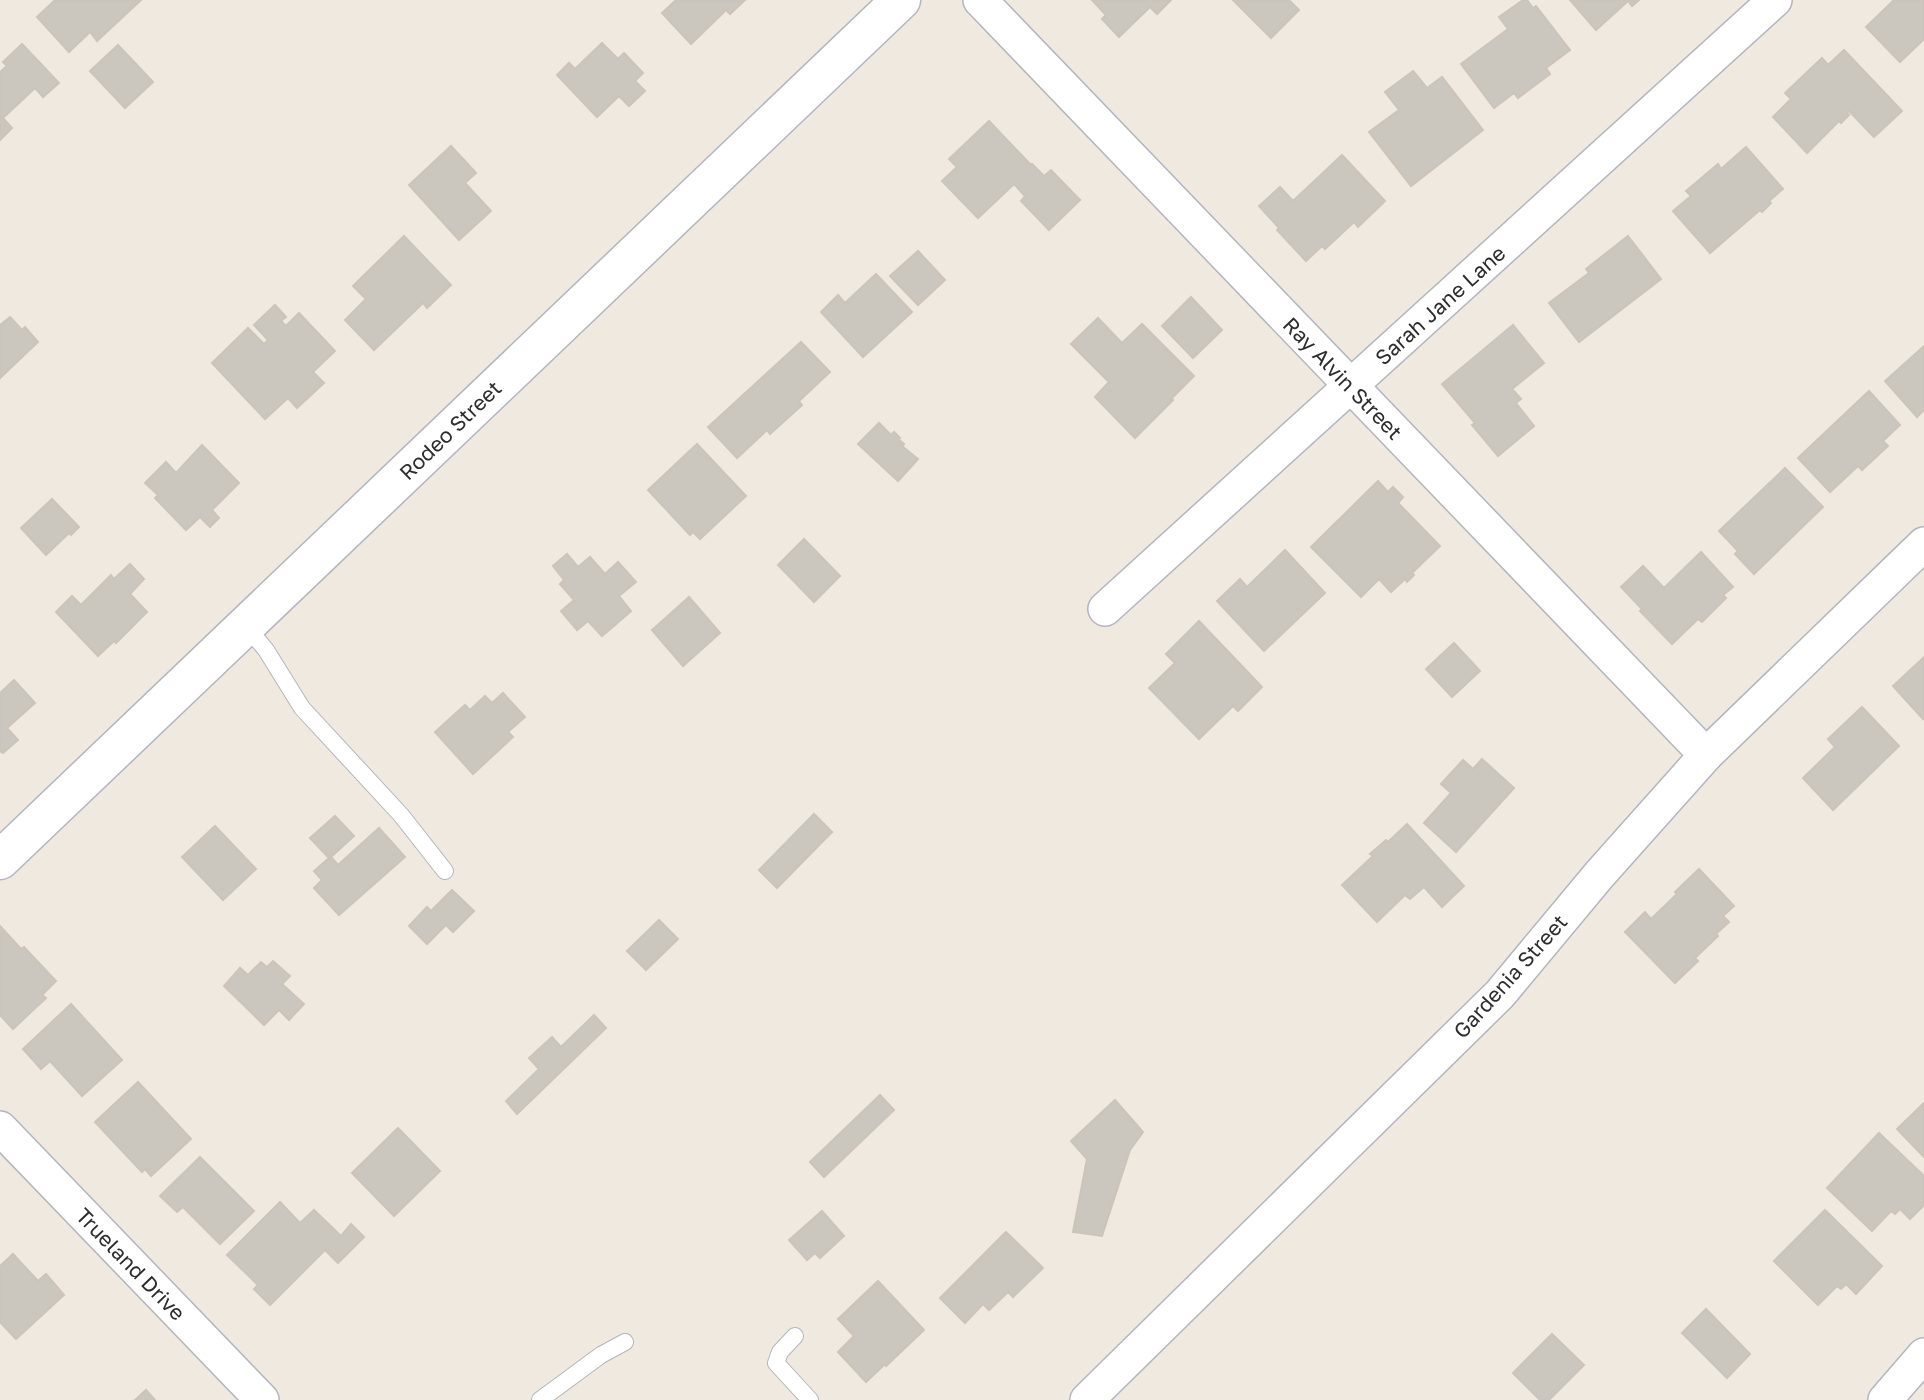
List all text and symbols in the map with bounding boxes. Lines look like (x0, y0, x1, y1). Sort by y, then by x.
street label: Sarah Jane Lane (1369, 240, 1511, 370)
street label: Ray Alvin Street (1278, 311, 1408, 445)
street label: Rodeo Street (394, 375, 506, 485)
street label: Gardenia Street (1448, 909, 1572, 1043)
street label: Trueland Drive (71, 1202, 191, 1326)

